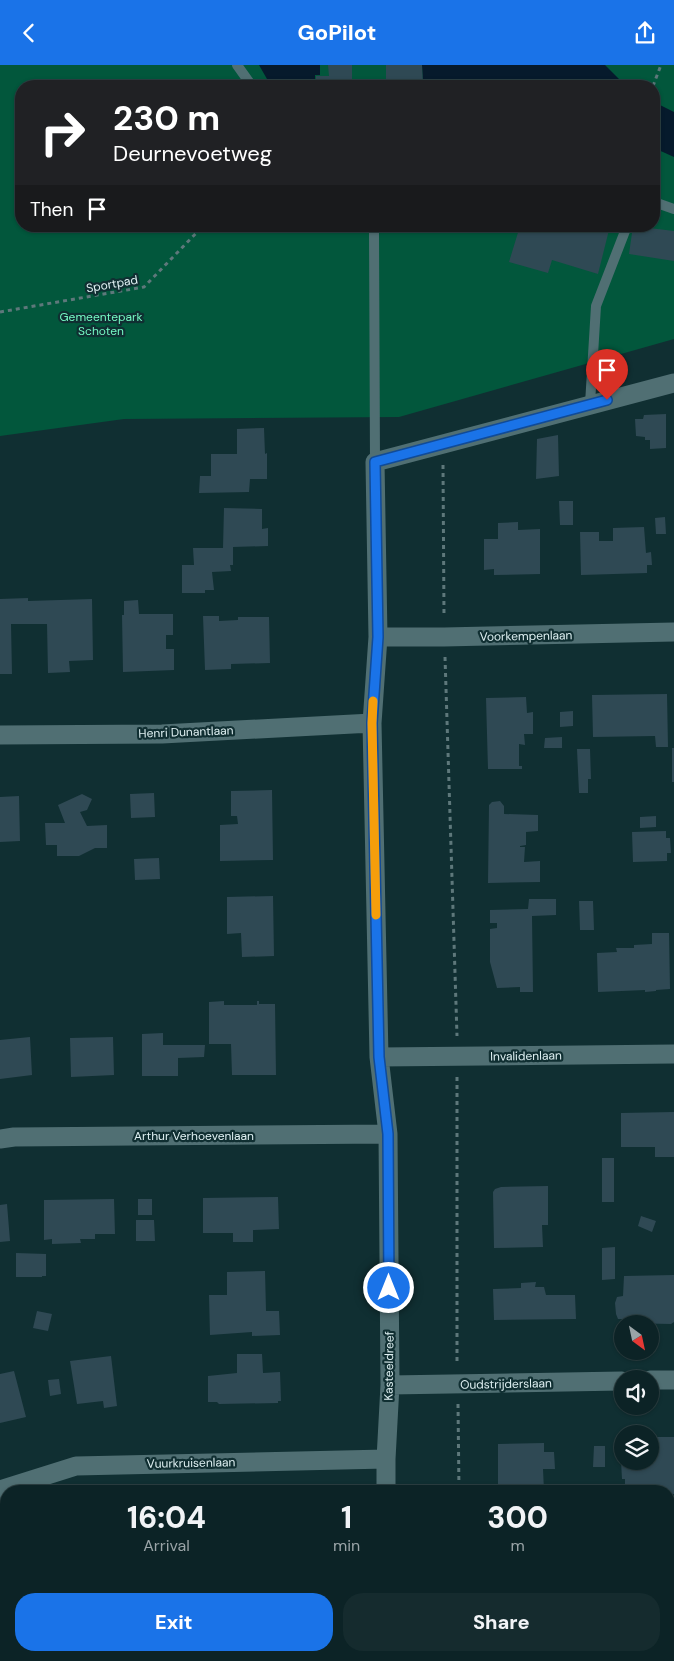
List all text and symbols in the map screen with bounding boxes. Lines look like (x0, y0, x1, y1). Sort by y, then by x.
text: GoPilot (298, 18, 376, 47)
icon: back (15, 19, 43, 47)
icon: share (631, 19, 659, 47)
text: 230 m (113, 95, 220, 141)
icon: right (30, 100, 95, 165)
text: Deurnevoetweg (113, 139, 272, 168)
icon: arrive (83, 195, 111, 223)
text: Then (30, 197, 73, 222)
street label: Sportpad (85, 272, 139, 296)
park label: Gemeentepark Schoten (59, 309, 143, 339)
pin (586, 349, 628, 400)
icon: arrive (593, 356, 621, 384)
street label: Voorkempenlaan (479, 627, 573, 645)
street label: Henri Dunantlaan (138, 722, 234, 742)
street label: Invalidenlaan (490, 1047, 562, 1065)
street label: Arthur Verhoevenlaan (134, 1128, 254, 1144)
position arrow (362, 1261, 414, 1313)
north arrow (614, 1315, 659, 1360)
map controls (614, 1315, 659, 1470)
street label: Kasteeldreef (380, 1331, 398, 1401)
button: sound (614, 1370, 659, 1415)
street label: Oudstrijderslaan (460, 1375, 552, 1393)
button: layers (614, 1425, 659, 1470)
street label: Vuurkruisenlaan (147, 1454, 236, 1472)
text: 16:04 (127, 1498, 206, 1537)
text: 1 (341, 1498, 352, 1537)
text: 300 (487, 1498, 548, 1537)
text: Arrival (143, 1535, 190, 1556)
text: min (333, 1535, 360, 1556)
text: m (510, 1535, 525, 1556)
button: Exit (15, 1593, 333, 1651)
button: Share (343, 1593, 660, 1651)

